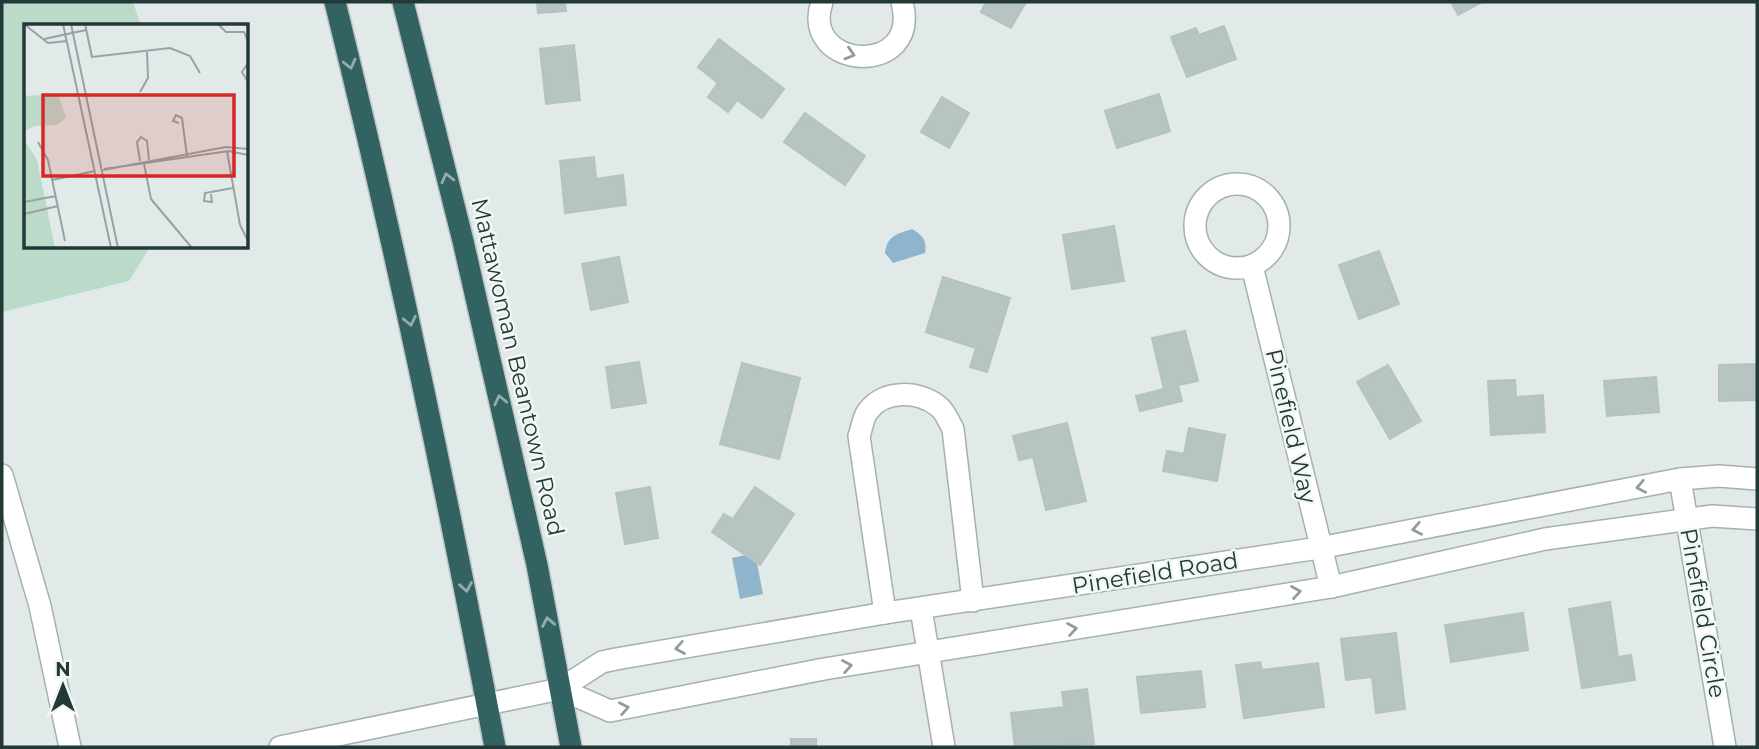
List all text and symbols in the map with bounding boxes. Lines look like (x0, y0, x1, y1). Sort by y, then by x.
inset map (24, 24, 248, 248)
one-way arrow (844, 46, 856, 61)
one-way arrow (342, 58, 356, 70)
one-way arrow (441, 172, 455, 184)
street label: Mattawoman Beantown Road (465, 196, 571, 538)
one-way arrow (402, 315, 416, 327)
street label: Pinefield Way (1260, 346, 1323, 507)
one-way arrow (493, 394, 508, 406)
one-way arrow (1635, 479, 1647, 494)
one-way arrow (1411, 521, 1423, 536)
street label: Pinefield Circle (1674, 526, 1732, 700)
street label: Pinefield Road (1070, 546, 1240, 600)
one-way arrow (458, 581, 473, 593)
one-way arrow (1290, 585, 1302, 600)
one-way arrow (541, 616, 556, 628)
one-way arrow (1066, 622, 1077, 637)
one-way arrow (674, 640, 685, 655)
north arrow (28, 651, 98, 721)
text: N (55, 658, 71, 681)
one-way arrow (841, 659, 853, 674)
one-way arrow (618, 701, 630, 716)

